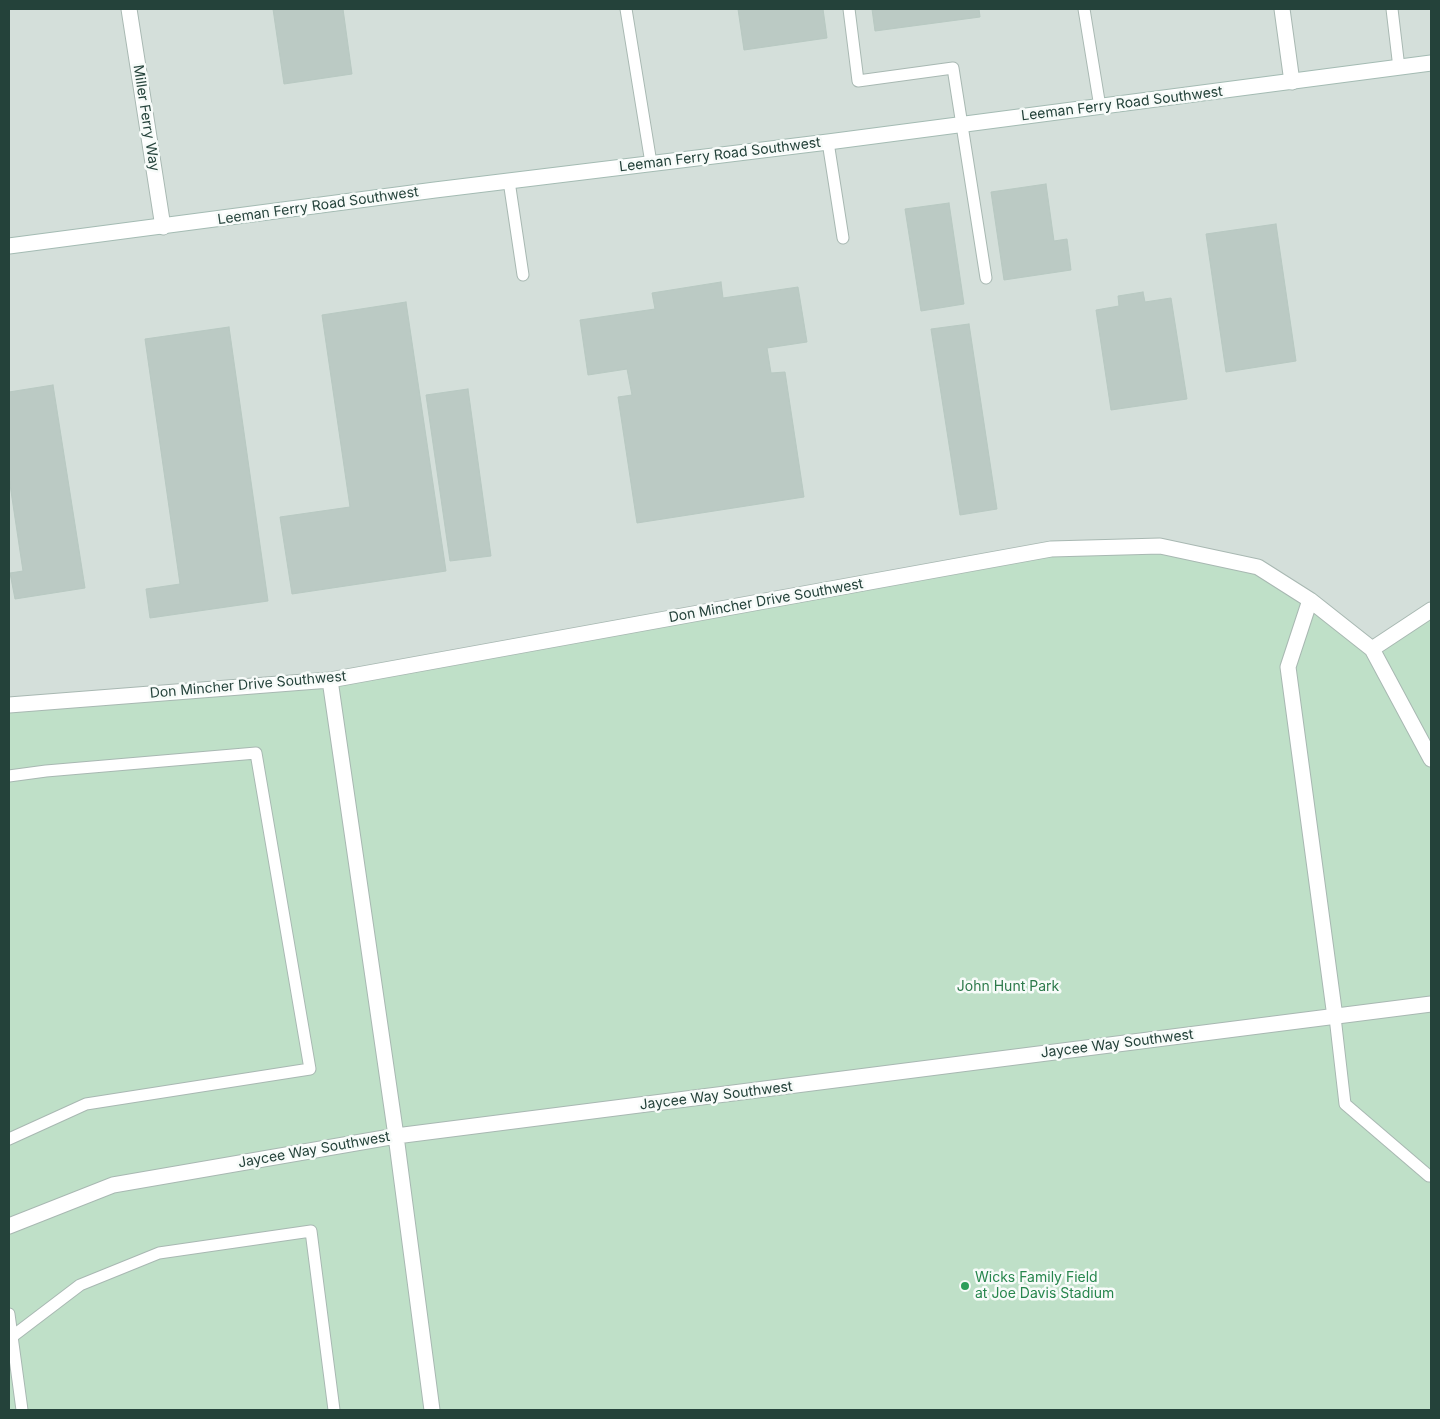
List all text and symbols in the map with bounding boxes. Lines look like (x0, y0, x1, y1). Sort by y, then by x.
street label: Miller Ferry Way (129, 64, 163, 172)
street label: Leeman Ferry Road Southwest (1020, 83, 1224, 125)
street label: Leeman Ferry Road Southwest (618, 134, 822, 176)
street label: Leeman Ferry Road Southwest (216, 184, 420, 228)
street label: Don Mincher Drive Southwest (667, 576, 865, 626)
street label: Don Mincher Drive Southwest (149, 668, 347, 702)
park label: John Hunt Park (957, 979, 1059, 995)
street label: Jaycee Way Southwest (1040, 1026, 1194, 1062)
street label: Jaycee Way Southwest (639, 1078, 793, 1114)
street label: Jaycee Way Southwest (237, 1128, 391, 1172)
place label: Wicks Family Field at Joe Davis Stadium (975, 1270, 1114, 1302)
marker: Wicks Family Field at Joe Davis Stadium (959, 1280, 971, 1292)

